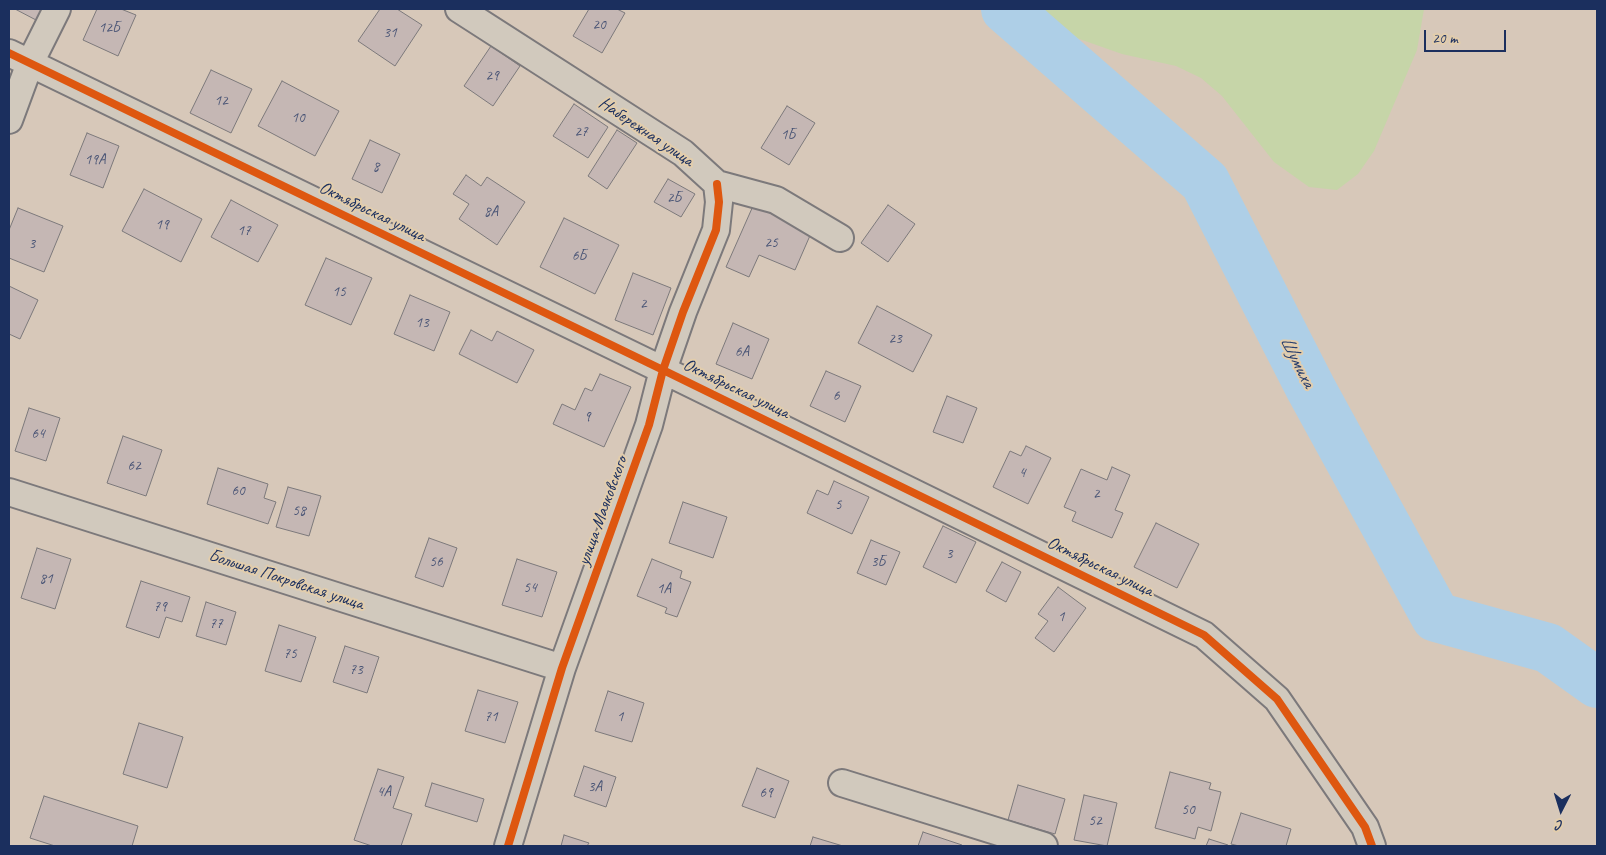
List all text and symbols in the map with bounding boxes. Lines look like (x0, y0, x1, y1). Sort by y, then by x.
house number: 20 (592, 16, 606, 34)
house number: 12Б (98, 19, 120, 37)
scale bar (1426, 20, 1508, 52)
house number: 31 (383, 24, 397, 42)
text: 20 m (1432, 29, 1458, 48)
house number: 29 (485, 67, 499, 85)
house number: 12 (214, 92, 228, 110)
street label: Набережная улица (594, 92, 698, 172)
house number: 10 (291, 109, 305, 127)
house number: 27 (574, 123, 588, 141)
house number: 1Б (781, 126, 795, 144)
house number: 19А (84, 151, 106, 169)
house number: 8 (373, 158, 379, 176)
street label: Октябрьская улица (315, 177, 429, 247)
house number: 2Б (667, 189, 681, 207)
house number: 8А (484, 203, 498, 221)
house number: 19 (155, 216, 169, 234)
house number: 17 (237, 222, 251, 240)
house number: 25 (764, 234, 778, 252)
house number: 3 (29, 235, 35, 253)
house number: 6Б (572, 247, 586, 265)
house number: 15 (332, 283, 346, 301)
house number: 2 (640, 295, 646, 313)
house number: 13 (415, 314, 429, 332)
house number: 23 (888, 330, 902, 348)
water label: Шумиха (1274, 333, 1320, 391)
house number: 6А (735, 343, 749, 361)
street label: Октябрьская улица (679, 354, 793, 424)
house number: 6 (833, 387, 839, 405)
house number: 9 (584, 408, 590, 426)
house number: 64 (31, 425, 45, 443)
street label: улица Маяковского (573, 453, 633, 569)
house number: 62 (127, 457, 141, 475)
house number: 4 (1019, 464, 1025, 482)
house number: 60 (231, 482, 245, 500)
house number: 2 (1093, 485, 1099, 503)
house number: 5 (835, 496, 841, 514)
house number: 58 (292, 502, 306, 520)
street label: Октябрьская улица (1043, 532, 1157, 602)
street label: Большая Покровская улица (206, 545, 366, 615)
house number: 3 (946, 545, 952, 563)
house number: 56 (429, 553, 443, 571)
house number: 3Б (871, 553, 885, 571)
house number: 81 (39, 570, 53, 588)
house number: 54 (523, 579, 537, 597)
house number: 1А (657, 580, 671, 598)
house number: 79 (153, 598, 167, 616)
house number: 1 (1058, 608, 1064, 626)
house number: 77 (209, 615, 223, 633)
house number: 75 (283, 645, 297, 663)
house number: 73 (349, 661, 363, 679)
house number: 71 (484, 708, 498, 726)
house number: 1 (617, 708, 623, 726)
house number: 3А (588, 778, 602, 796)
house number: 4А (377, 783, 391, 801)
house number: 69 (759, 784, 773, 802)
north arrow (1536, 785, 1586, 835)
house number: 50 (1181, 801, 1195, 819)
house number: 52 (1088, 812, 1102, 830)
text: С (1555, 817, 1564, 834)

